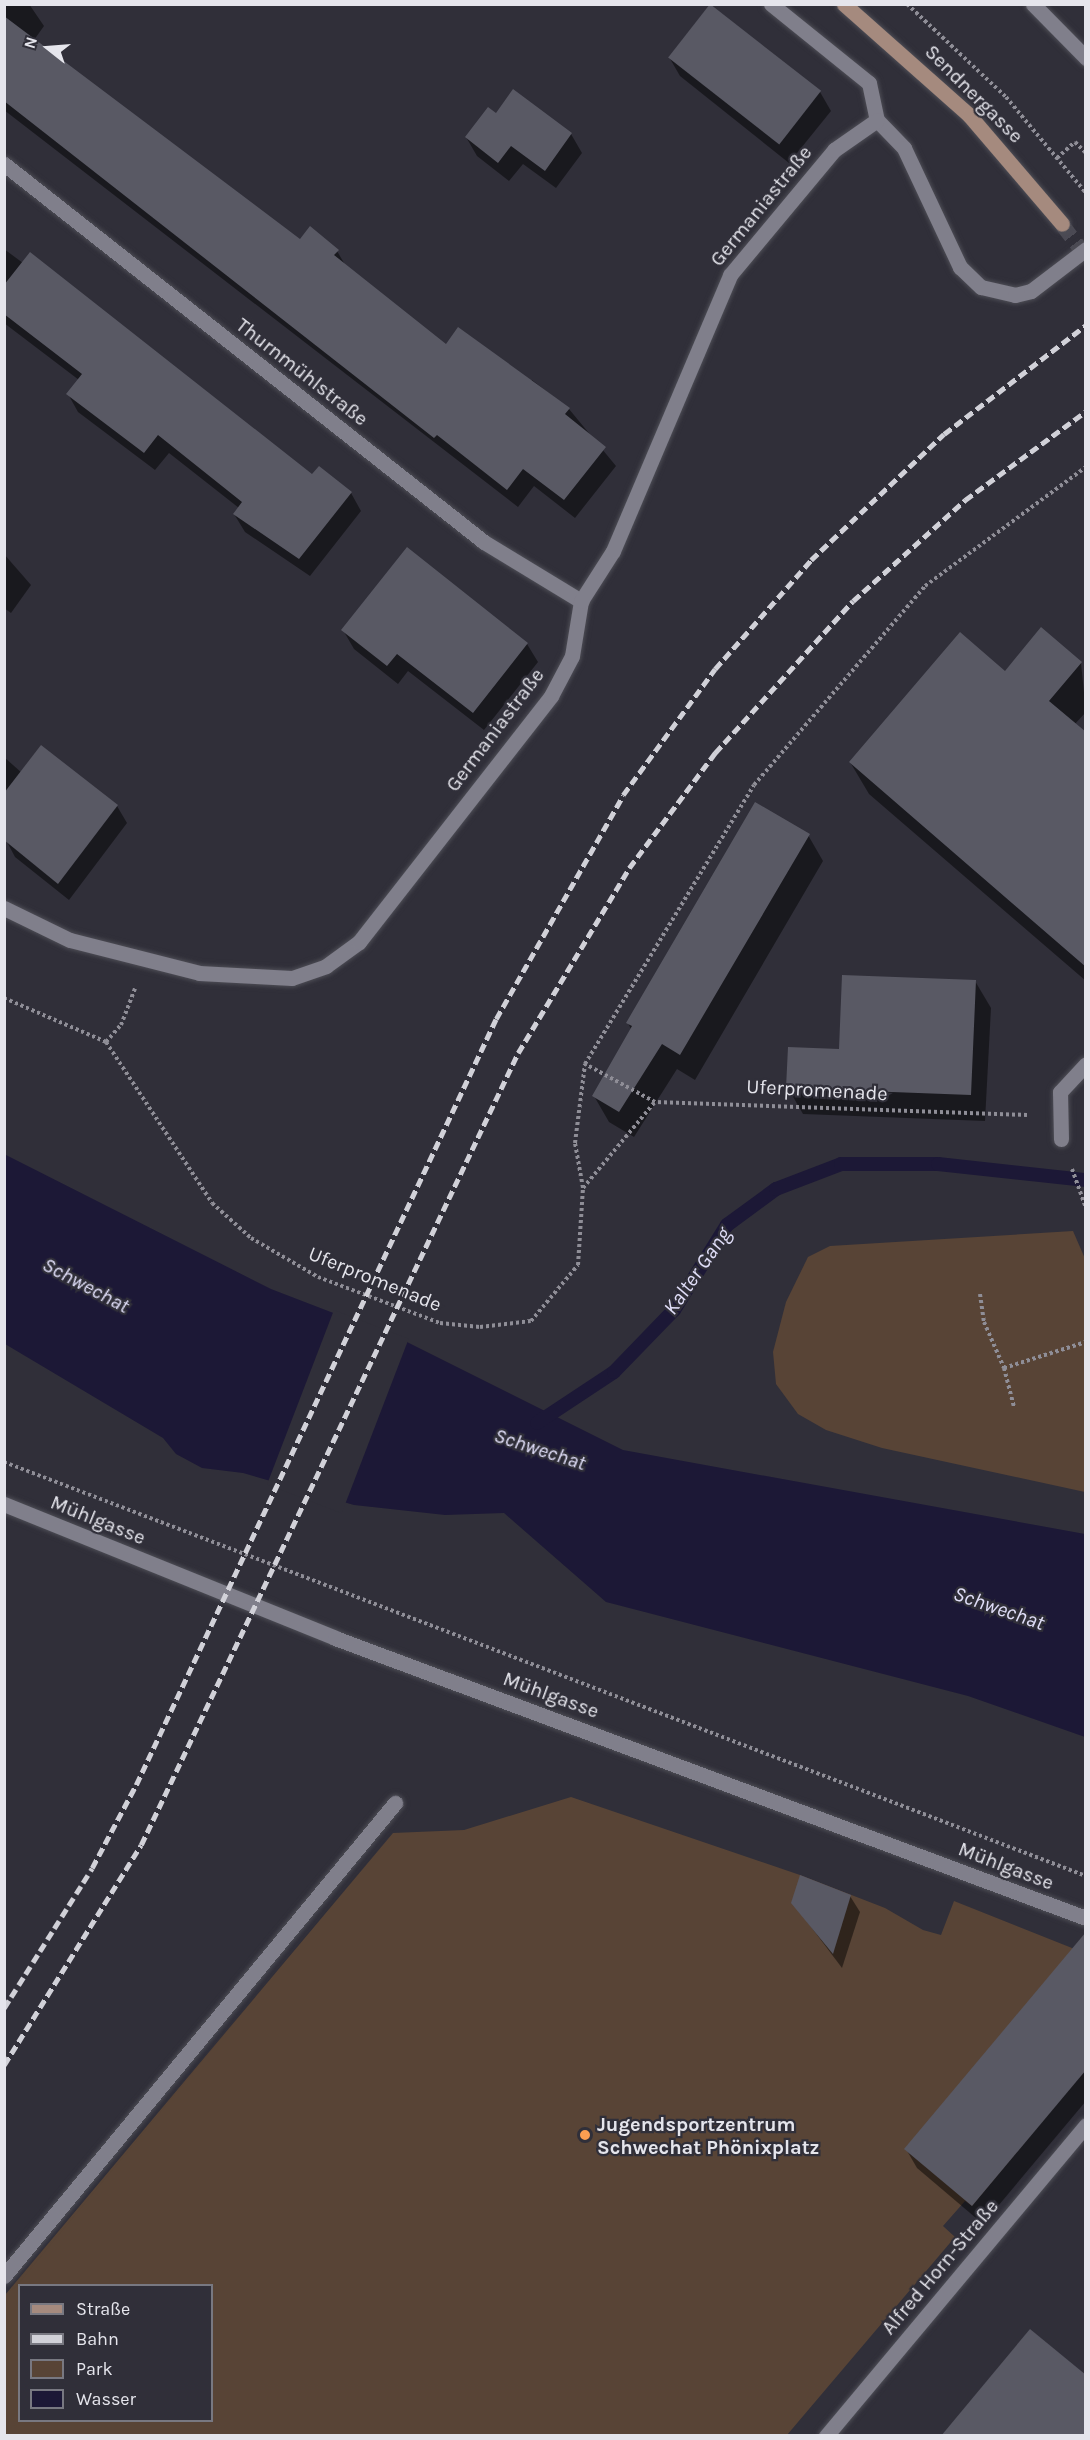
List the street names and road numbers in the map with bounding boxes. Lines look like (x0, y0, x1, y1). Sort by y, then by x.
street label: Sendnergasse (920, 40, 1028, 148)
street label: Germaniastraße (705, 141, 817, 271)
street label: Thurnmühlstraße (231, 313, 373, 431)
street label: Germaniastraße (441, 664, 549, 796)
street label: Uferpromenade (746, 1074, 888, 1106)
street label: Uferpromenade (305, 1241, 445, 1317)
street label: Mühlgasse (47, 1490, 149, 1550)
street label: Mühlgasse (500, 1667, 602, 1723)
street label: Mühlgasse (955, 1837, 1057, 1895)
street label: Alfred Horn-Straße (876, 2195, 1004, 2339)

